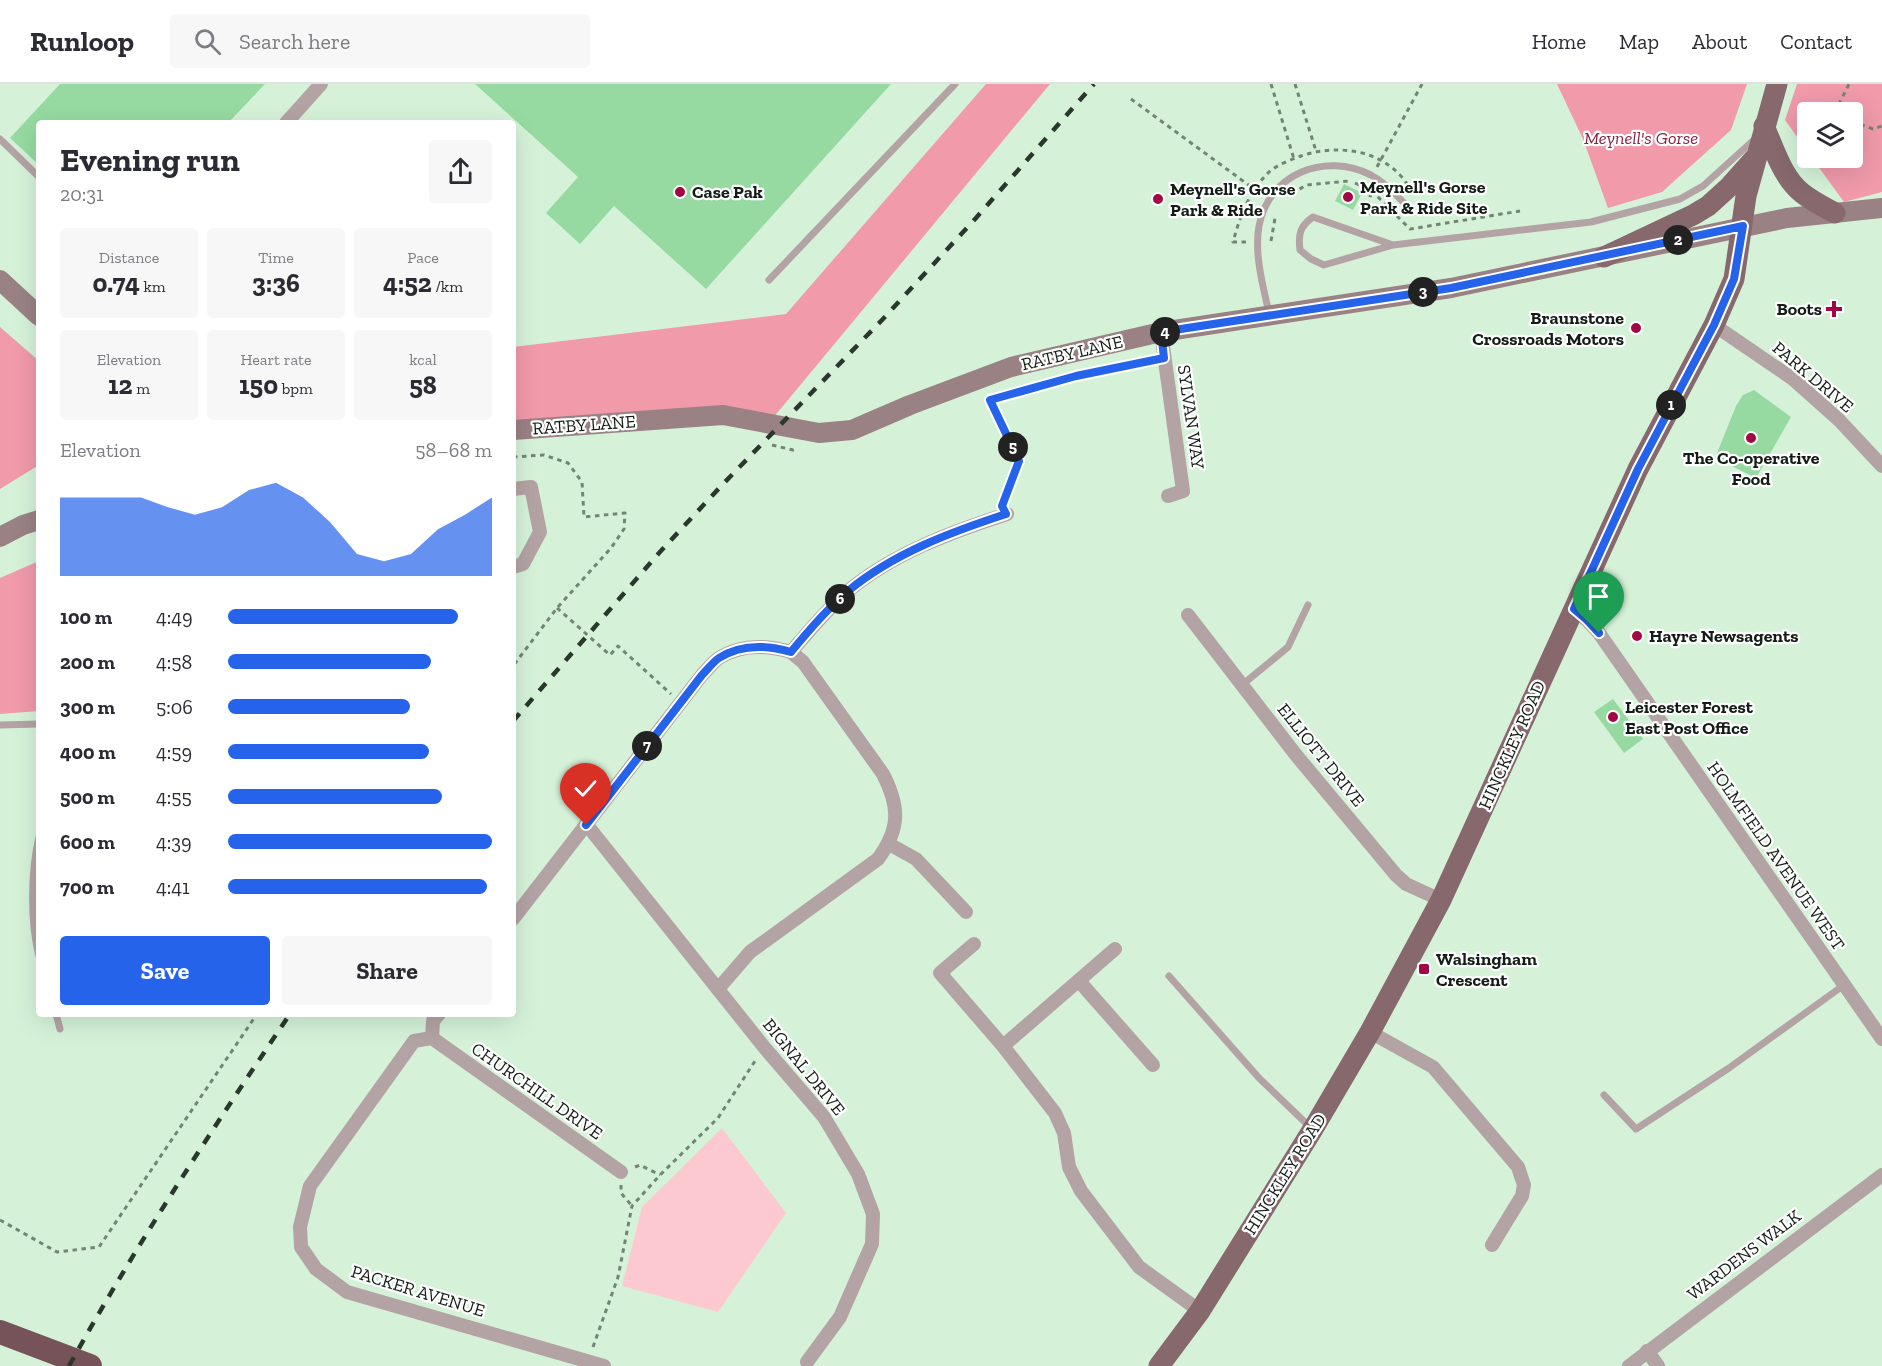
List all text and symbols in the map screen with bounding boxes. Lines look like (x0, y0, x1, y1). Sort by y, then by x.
search box (170, 14, 590, 68)
text: Runloop (30, 25, 134, 58)
icon: search (191, 25, 224, 58)
text: Search here (239, 28, 350, 55)
text: Home (1532, 29, 1586, 54)
text: Map (1619, 29, 1659, 54)
text: About (1692, 29, 1747, 54)
text: Contact (1780, 29, 1852, 54)
map controls (1797, 102, 1863, 168)
button: layers (1797, 102, 1863, 168)
park label: Meynell's Gorse (1584, 127, 1698, 149)
text: Evening run (60, 140, 240, 179)
button: share (429, 140, 492, 203)
place label: Meynell's Gorse Park & Ride Site (1360, 176, 1488, 219)
place label: Meynell's Gorse Park & Ride (1170, 178, 1296, 221)
place label: Case Pak (692, 181, 763, 203)
text: 20:31 (60, 182, 104, 206)
marker: Case Pak (673, 185, 687, 199)
marker: Meynell's Gorse Park & Ride Site (1341, 190, 1355, 204)
marker: Meynell's Gorse Park & Ride (1151, 192, 1165, 206)
pin: 2 (1663, 225, 1693, 255)
text: 2 (1674, 230, 1682, 249)
text: Distance (99, 248, 159, 267)
text: Time (258, 248, 294, 267)
text: Pace (407, 248, 439, 267)
text: 0.74 (92, 267, 140, 299)
text: 3:36 (252, 267, 300, 299)
text: 4:52 (383, 267, 432, 299)
text: km (140, 277, 166, 296)
text: /km (432, 277, 463, 296)
pin: 3 (1408, 277, 1438, 307)
text: 3 (1419, 282, 1427, 301)
place label: Boots (1777, 298, 1822, 320)
marker: Boots (1827, 302, 1841, 316)
place label: Braunstone Crossroads Motors (1472, 307, 1624, 350)
pin: 4 (1150, 317, 1180, 347)
marker: Braunstone Crossroads Motors (1629, 321, 1643, 335)
text: 4 (1160, 322, 1170, 341)
street label: RATBY LANE (1019, 331, 1125, 375)
street label: PARK DRIVE (1768, 337, 1858, 417)
text: Elevation (97, 350, 161, 369)
text: Heart rate (240, 350, 312, 369)
text: kcal (409, 350, 437, 369)
street label: SYLVAN WAY (1173, 363, 1209, 471)
text: 12 (108, 369, 133, 401)
text: 150 (239, 369, 278, 401)
text: 58 (409, 369, 437, 401)
text: m (133, 379, 150, 398)
text: bpm (278, 379, 313, 398)
pin: 1 (1656, 390, 1686, 420)
text: 1 (1668, 395, 1674, 414)
street label: RATBY LANE (532, 410, 636, 440)
marker: The Co-operative Food (1744, 431, 1758, 445)
pin: 5 (998, 432, 1028, 462)
text: 5 (1009, 437, 1017, 456)
text: Elevation (60, 438, 141, 462)
text: 58–68 m (415, 438, 492, 462)
place label: The Co-operative Food (1683, 447, 1820, 490)
pin (1573, 571, 1624, 633)
icon: arrive (1582, 580, 1615, 613)
pin: 6 (825, 584, 855, 614)
text: 6 (836, 589, 844, 608)
text: 100 m (60, 605, 112, 629)
text: 4:49 (156, 605, 193, 629)
place label: Hayre Newsagents (1649, 625, 1798, 647)
marker: Hayre Newsagents (1630, 629, 1644, 643)
text: 200 m (60, 650, 115, 674)
text: 4:58 (156, 650, 192, 674)
street label: HINCKLEY ROAD (1474, 677, 1550, 813)
text: 300 m (60, 695, 115, 719)
text: 5:06 (156, 695, 193, 719)
place label: Leicester Forest East Post Office (1625, 696, 1754, 739)
street label: ELLIOTT DRIVE (1273, 699, 1369, 811)
marker: Leicester Forest East Post Office (1606, 710, 1620, 724)
pin: 7 (632, 731, 662, 761)
text: 7 (643, 736, 651, 755)
text: 400 m (60, 740, 116, 764)
text: 4:59 (156, 740, 192, 764)
street label: HOLMFIELD AVENUE WEST (1702, 757, 1850, 955)
pin (560, 763, 611, 825)
icon: check (569, 772, 602, 805)
text: 500 m (60, 785, 115, 809)
text: 4:55 (156, 785, 192, 809)
text: 600 m (60, 830, 115, 854)
text: 4:39 (156, 830, 192, 854)
text: 700 m (60, 875, 114, 899)
text: 4:41 (156, 875, 190, 899)
button: Save (60, 936, 270, 1005)
button: Share (282, 936, 492, 1005)
place label: Walsingham Crescent (1436, 948, 1537, 991)
marker: Walsingham Crescent (1417, 962, 1431, 976)
street label: BIGNAL DRIVE (758, 1014, 850, 1120)
street label: CHURCHILL DRIVE (467, 1038, 607, 1144)
street label: HINCKLEY ROAD (1239, 1109, 1331, 1239)
street label: WARDENS WALK (1683, 1205, 1806, 1305)
street label: PACKER AVENUE (349, 1260, 487, 1322)

